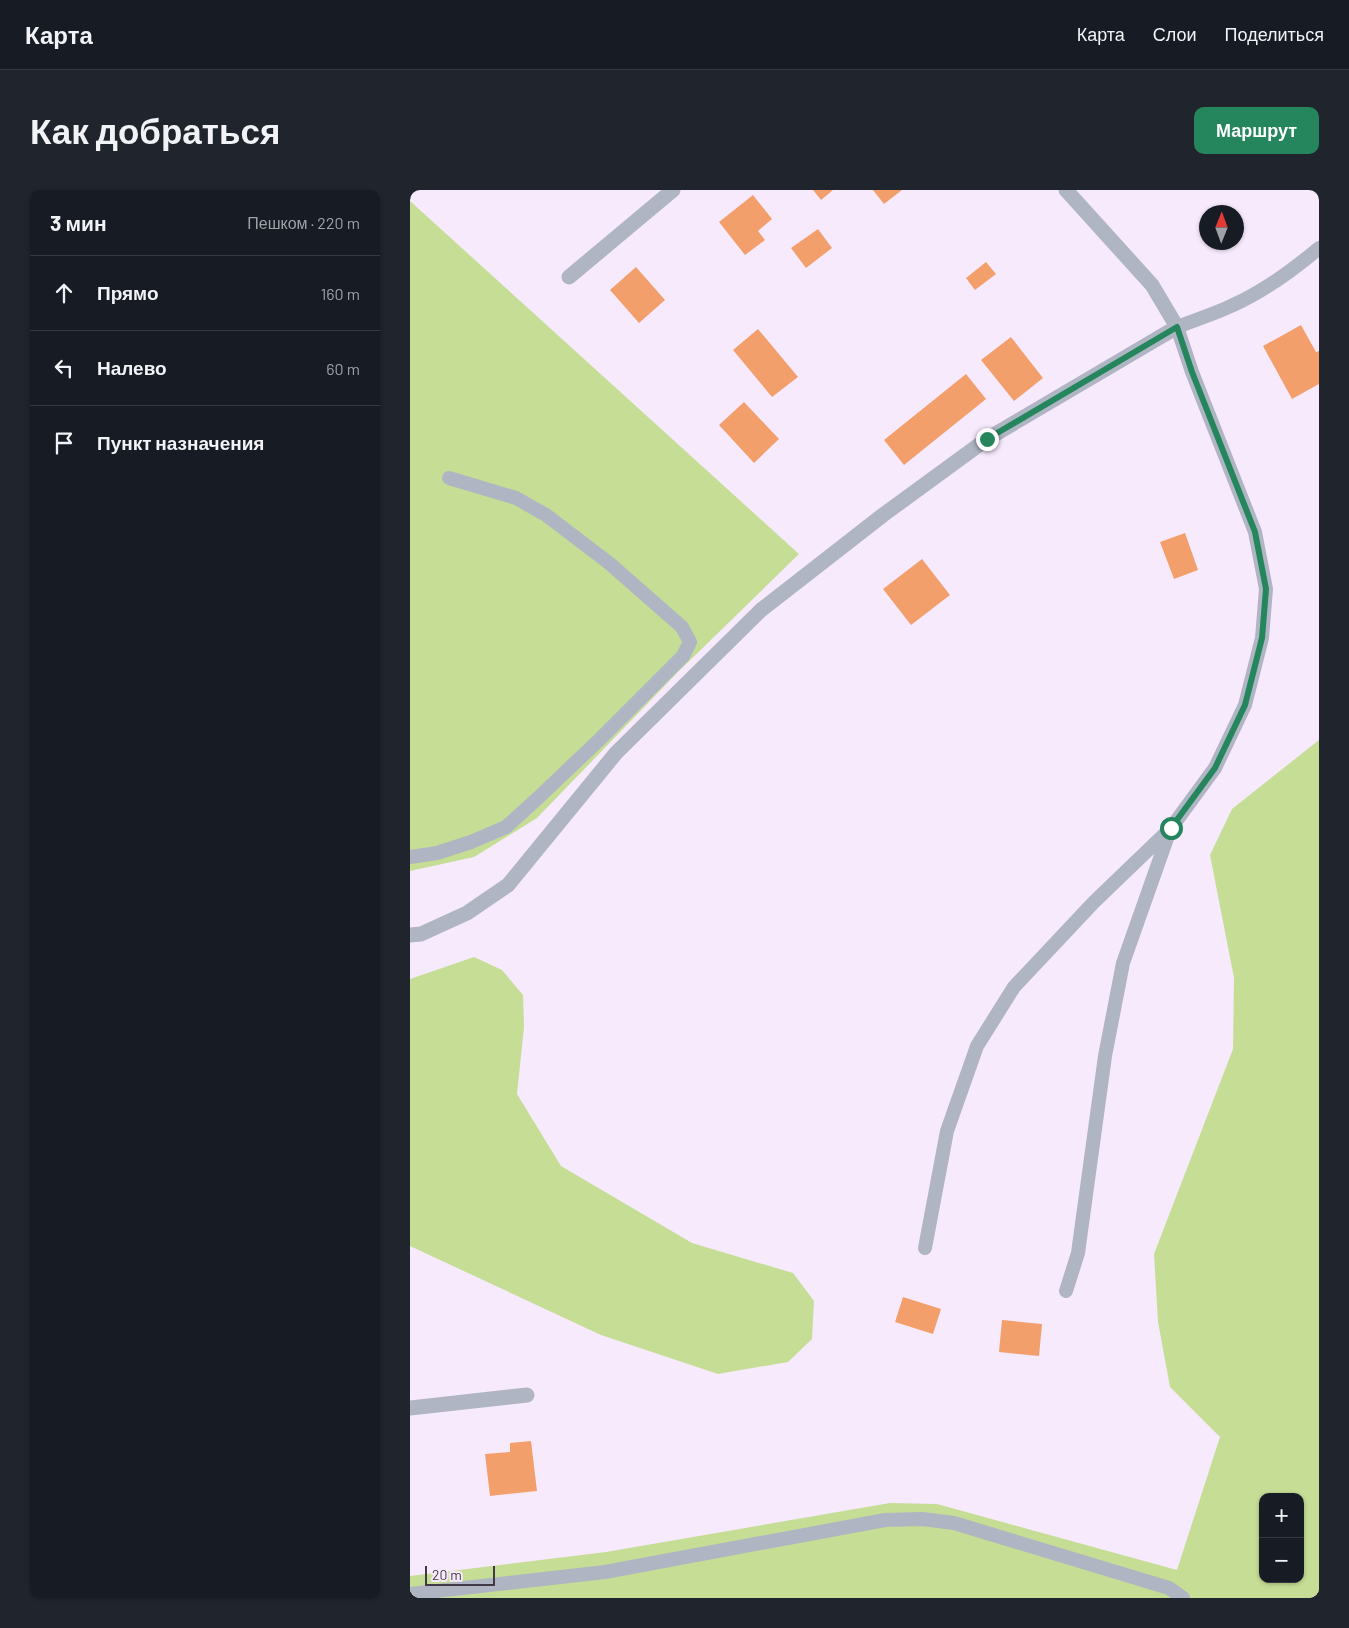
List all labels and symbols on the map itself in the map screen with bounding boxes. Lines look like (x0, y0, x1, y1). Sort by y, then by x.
north arrow (1199, 205, 1244, 250)
route end (976, 428, 999, 451)
route start (1160, 817, 1183, 840)
scale bar (425, 1563, 495, 1586)

